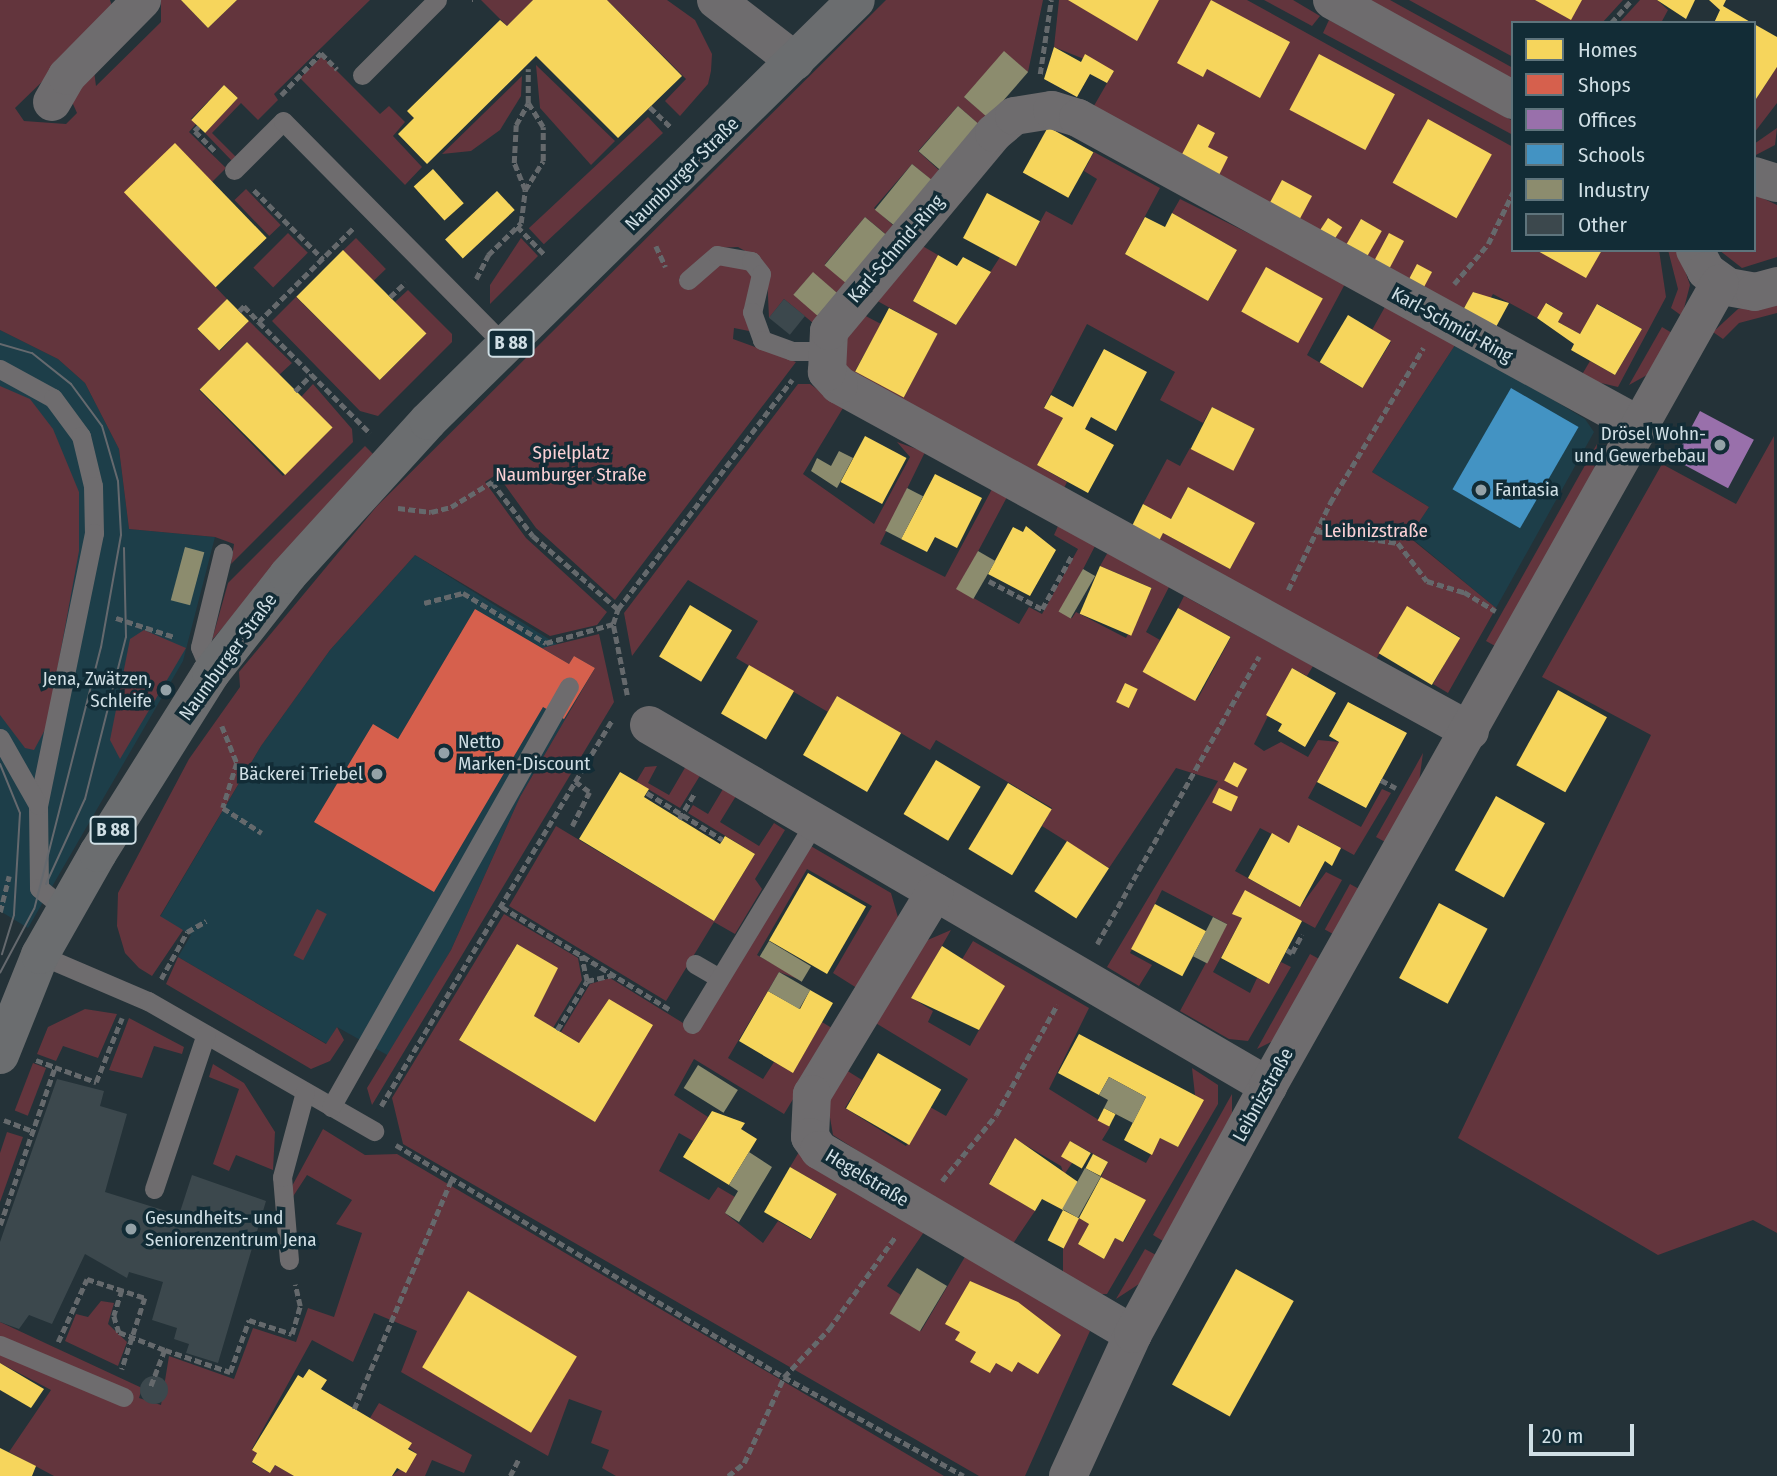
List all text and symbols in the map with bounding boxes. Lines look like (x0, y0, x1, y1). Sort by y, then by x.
legend (1511, 21, 1756, 252)
text: Homes (1578, 37, 1637, 63)
text: Shops (1578, 72, 1631, 98)
text: Offices (1578, 107, 1637, 133)
street label: Naumburger Straße (620, 112, 744, 236)
text: Schools (1578, 142, 1645, 168)
text: Industry (1578, 177, 1649, 203)
street label: Karl-Schmid-Ring (843, 191, 949, 307)
text: Other (1578, 212, 1627, 238)
street label: Karl-Schmid-Ring (1387, 282, 1517, 368)
road number: B 88 (486, 328, 536, 358)
place label: Drösel Wohn- und Gewerbebau (1574, 423, 1706, 467)
marker: Drösel Wohn- und Gewerbebau (1712, 437, 1728, 453)
park label: Spielplatz Naumburger Straße (495, 442, 647, 486)
place label: Fantasia (1495, 479, 1559, 501)
marker: Fantasia (1473, 482, 1489, 498)
park label: Leibnizstraße (1324, 520, 1428, 542)
street label: Naumburger Straße (174, 589, 282, 725)
place label: Jena, Zwätzen, Schleife (42, 668, 152, 712)
marker: Jena, Zwätzen, Schleife (158, 682, 174, 698)
place label: Netto Marken-Discount (458, 731, 590, 775)
marker: Netto Marken-Discount (436, 745, 452, 761)
place label: Bäckerei Triebel (239, 763, 363, 785)
marker: Bäckerei Triebel (369, 766, 385, 782)
road number: B 88 (88, 816, 138, 844)
street label: Leibnizstraße (1228, 1044, 1298, 1146)
street label: Hegelstraße (821, 1144, 913, 1212)
place label: Gesundheits- und Seniorenzentrum Jena (145, 1207, 317, 1251)
marker: Gesundheits- und Seniorenzentrum Jena (123, 1221, 139, 1237)
scale bar (1532, 1410, 1637, 1454)
text: 20 m (1542, 1423, 1583, 1449)

